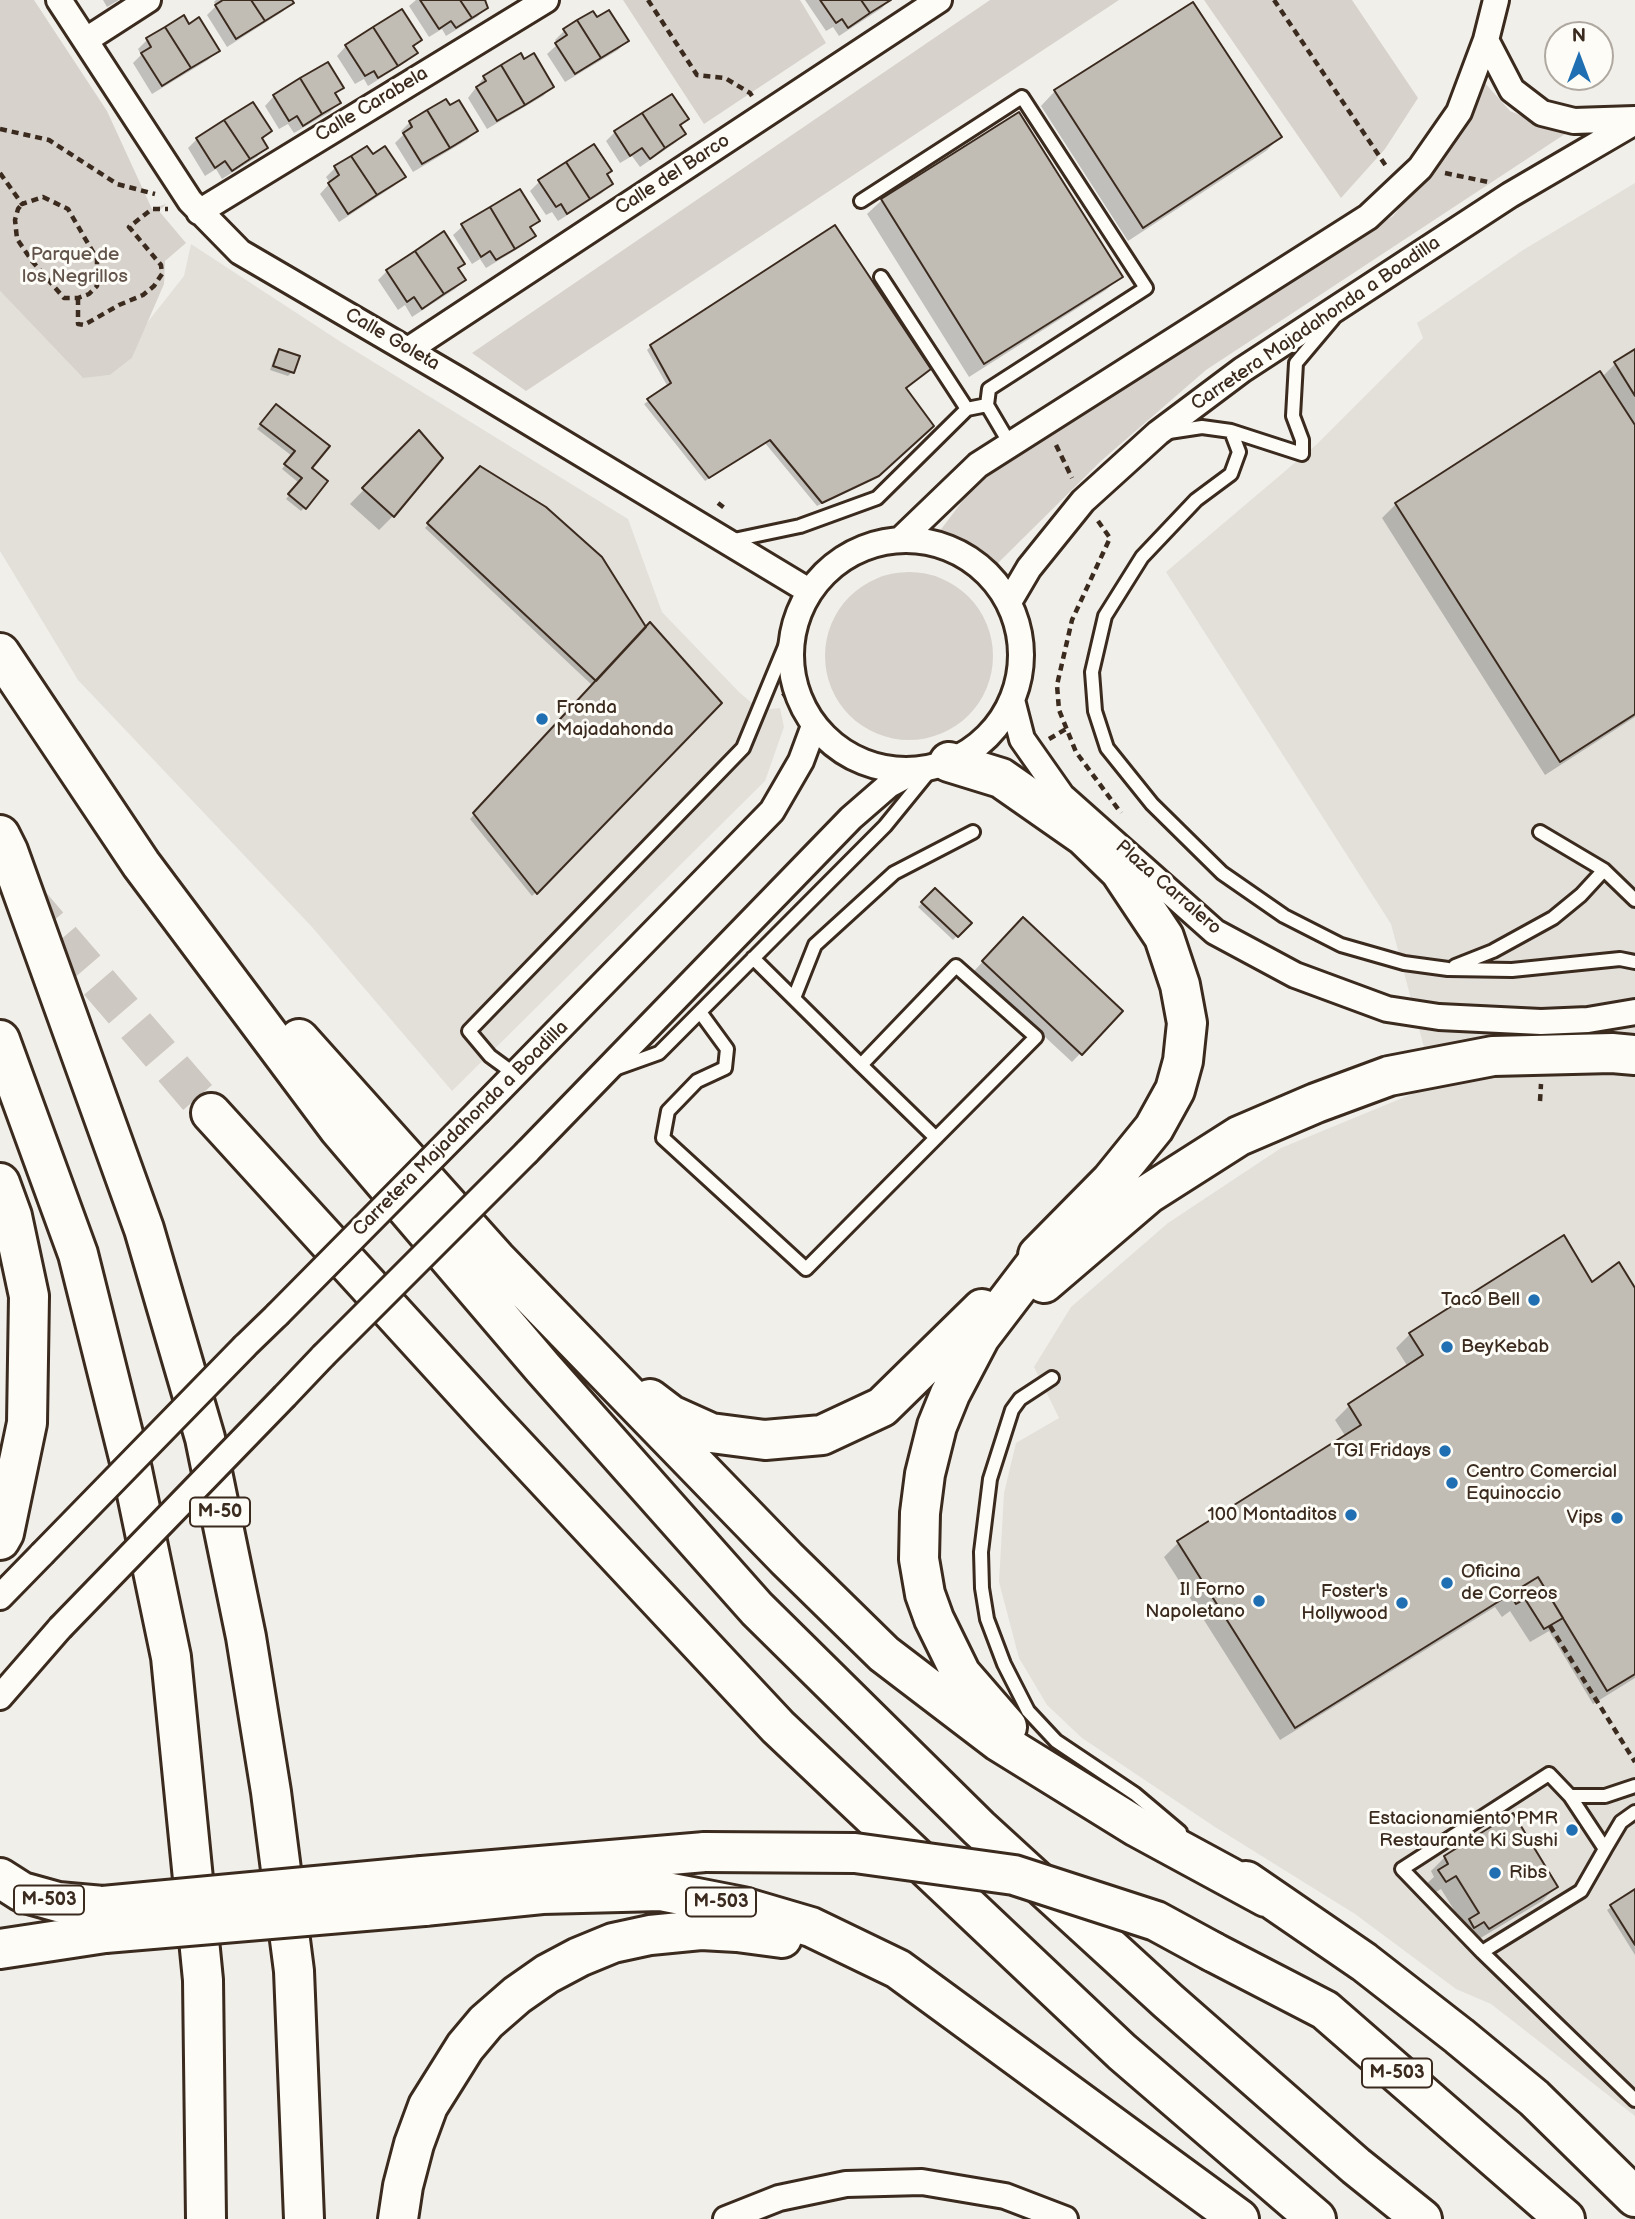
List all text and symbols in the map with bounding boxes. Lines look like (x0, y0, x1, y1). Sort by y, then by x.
north arrow (1544, 21, 1614, 91)
text: N (1572, 25, 1586, 48)
street label: Calle Carabela (312, 62, 432, 148)
street label: Calle del Barco (612, 130, 734, 220)
street label: Carretera Majadahonda a Boadilla (1187, 232, 1445, 416)
park label: Parque de los Negrillos (22, 244, 128, 288)
street label: Calle Goleta (341, 304, 443, 376)
place label: Fronda Majadahonda (556, 697, 674, 741)
marker: Fronda Majadahonda (534, 711, 550, 727)
street label: Plaza Carralero (1111, 836, 1225, 940)
street label: Carretera Majadahonda a Boadilla (348, 1016, 574, 1242)
place label: Taco Bell (1441, 1289, 1520, 1311)
marker: Taco Bell (1526, 1292, 1542, 1308)
place label: BeyKebab (1461, 1336, 1549, 1358)
marker: BeyKebab (1439, 1339, 1455, 1355)
place label: TGI Fridays (1333, 1440, 1431, 1462)
marker: TGI Fridays (1437, 1443, 1453, 1459)
place label: Centro Comercial Equinoccio (1466, 1461, 1617, 1505)
marker: Centro Comercial Equinoccio (1444, 1475, 1460, 1491)
road number: M-50 (190, 1498, 250, 1526)
place label: 100 Montaditos (1207, 1504, 1337, 1526)
marker: 100 Montaditos (1343, 1507, 1359, 1523)
place label: Vips (1566, 1507, 1603, 1529)
marker: Vips (1609, 1510, 1625, 1526)
place label: Oficina de Correos (1461, 1561, 1557, 1605)
marker: Oficina de Correos (1439, 1575, 1455, 1591)
place label: Il Forno Napoletano (1145, 1579, 1245, 1623)
place label: Foster's Hollywood (1301, 1581, 1388, 1625)
marker: Il Forno Napoletano (1251, 1593, 1267, 1609)
marker: Foster's Hollywood (1394, 1595, 1410, 1611)
place label: Estacionamiento PMR Restaurante Ki Sushi (1368, 1808, 1558, 1852)
marker: Estacionamiento PMR Restaurante Ki Sushi (1564, 1822, 1580, 1838)
place label: Ribs (1509, 1862, 1547, 1884)
marker: Ribs (1487, 1865, 1503, 1881)
road number: M-503 (14, 1886, 84, 1914)
road number: M-503 (686, 1888, 756, 1916)
road number: M-503 (1362, 2059, 1432, 2088)

